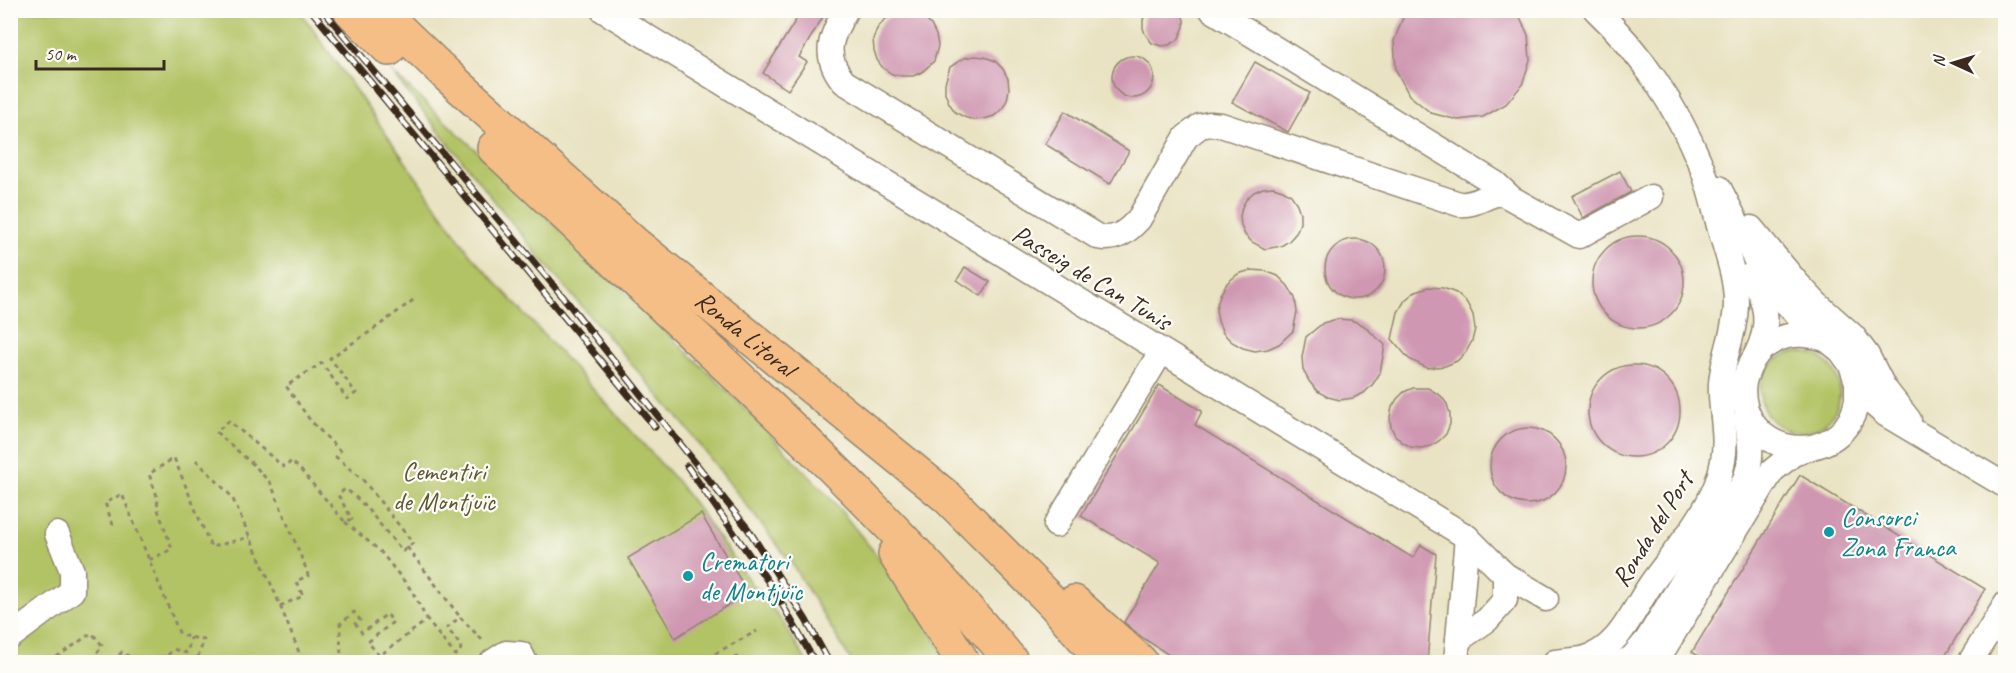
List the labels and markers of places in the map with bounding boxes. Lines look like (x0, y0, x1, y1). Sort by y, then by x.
place label: Consorci Zona Franca (1841, 501, 1957, 564)
marker: Consorci Zona Franca (1822, 525, 1836, 539)
place label: Crematori de Montjuïc (700, 545, 804, 608)
marker: Crematori de Montjuïc (681, 569, 695, 583)

